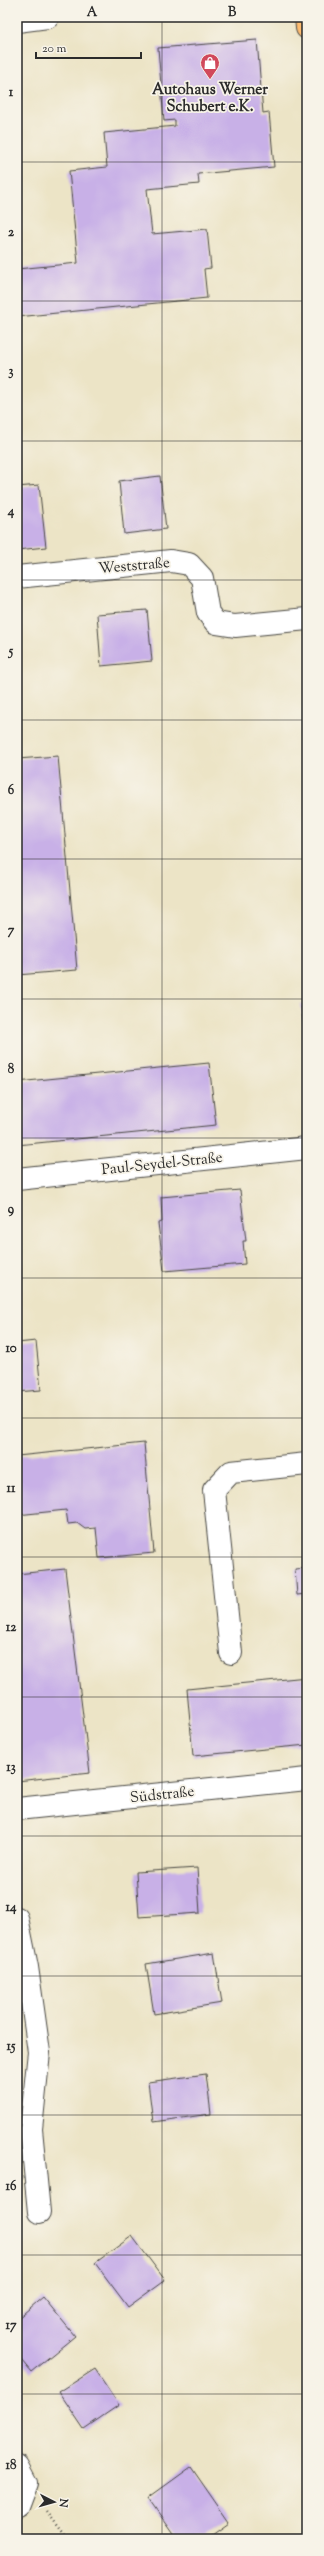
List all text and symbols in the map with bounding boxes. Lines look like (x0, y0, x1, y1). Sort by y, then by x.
text: A (87, 4, 98, 22)
text: B (228, 4, 237, 22)
scale bar (36, 34, 141, 60)
text: 20 m (42, 40, 67, 58)
shop icon: Autohaus Werner Schubert e.K. (199, 52, 221, 80)
place label: Autohaus Werner Schubert e.K. (152, 80, 268, 118)
text: 1 (9, 84, 14, 102)
text: 2 (8, 224, 15, 242)
text: 3 (8, 363, 14, 381)
text: 4 (7, 503, 15, 521)
street label: Weststraße (98, 553, 171, 580)
text: 5 (8, 643, 14, 661)
text: 6 (8, 782, 15, 800)
text: 7 (8, 922, 15, 940)
text: 8 (8, 1061, 15, 1079)
street label: Paul-Seydel-Straße (101, 1148, 224, 1181)
text: 9 (8, 1201, 15, 1219)
text: 10 (5, 1340, 17, 1358)
text: 11 (7, 1480, 16, 1498)
text: 12 (6, 1619, 17, 1637)
text: 13 (6, 1759, 16, 1777)
street label: Südstraße (129, 1782, 195, 1809)
text: 14 (6, 1899, 17, 1917)
text: 15 (7, 2038, 16, 2056)
text: 16 (6, 2178, 17, 2196)
text: 17 (6, 2317, 17, 2335)
text: 18 (6, 2457, 17, 2475)
north arrow (34, 2482, 74, 2522)
text: N (55, 2497, 71, 2508)

